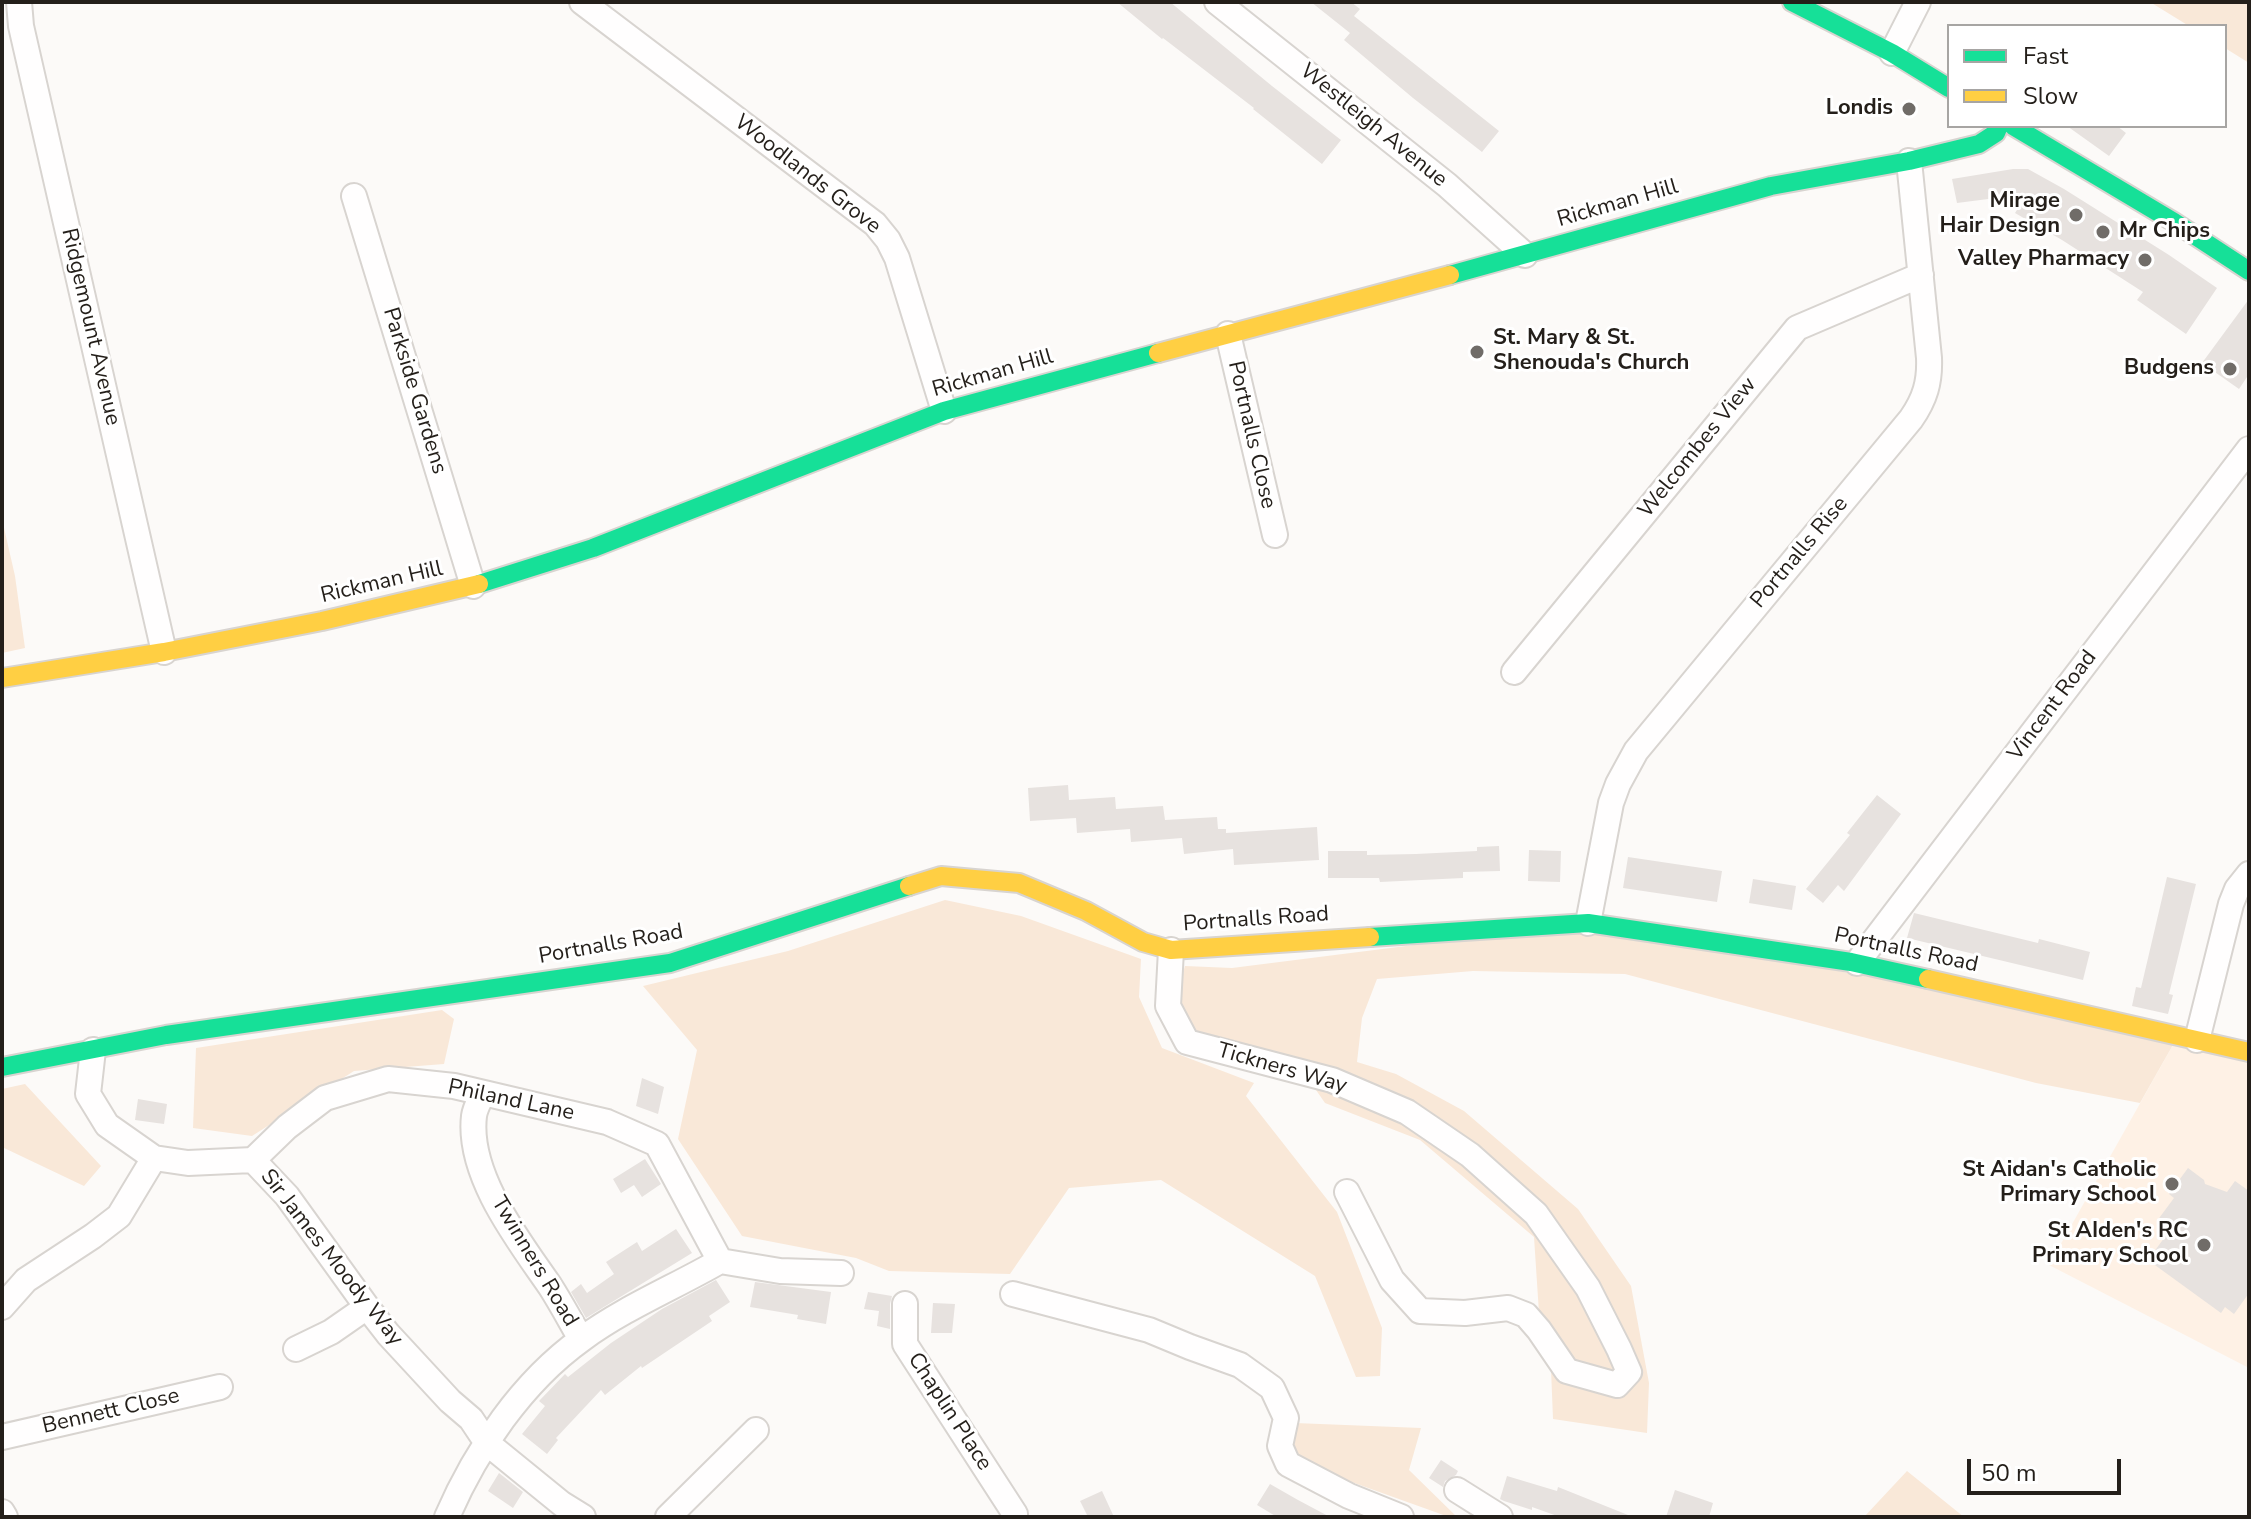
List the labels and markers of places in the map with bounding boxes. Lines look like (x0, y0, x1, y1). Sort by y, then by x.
place label: Londis (1826, 96, 1893, 122)
marker: Londis (1900, 100, 1918, 118)
place label: Mirage Hair Design (1940, 189, 2060, 240)
marker: Mirage Hair Design (2067, 206, 2085, 224)
place label: Mr Chips (2119, 219, 2210, 245)
marker: Mr Chips (2094, 223, 2112, 241)
place label: Valley Pharmacy (1958, 247, 2129, 273)
marker: Valley Pharmacy (2136, 251, 2154, 269)
place label: St. Mary & St. Shenouda's Church (1493, 326, 1689, 378)
marker: St. Mary & St. Shenouda's Church (1468, 343, 1486, 361)
place label: Budgens (2124, 356, 2214, 382)
marker: Budgens (2221, 360, 2239, 378)
place label: St Aidan's Catholic Primary School (1962, 1158, 2156, 1210)
marker: St Aidan's Catholic Primary School (2163, 1175, 2181, 1193)
place label: St AIden's RC Primary School (2032, 1219, 2188, 1270)
marker: St AIden's RC Primary School (2195, 1236, 2213, 1254)

